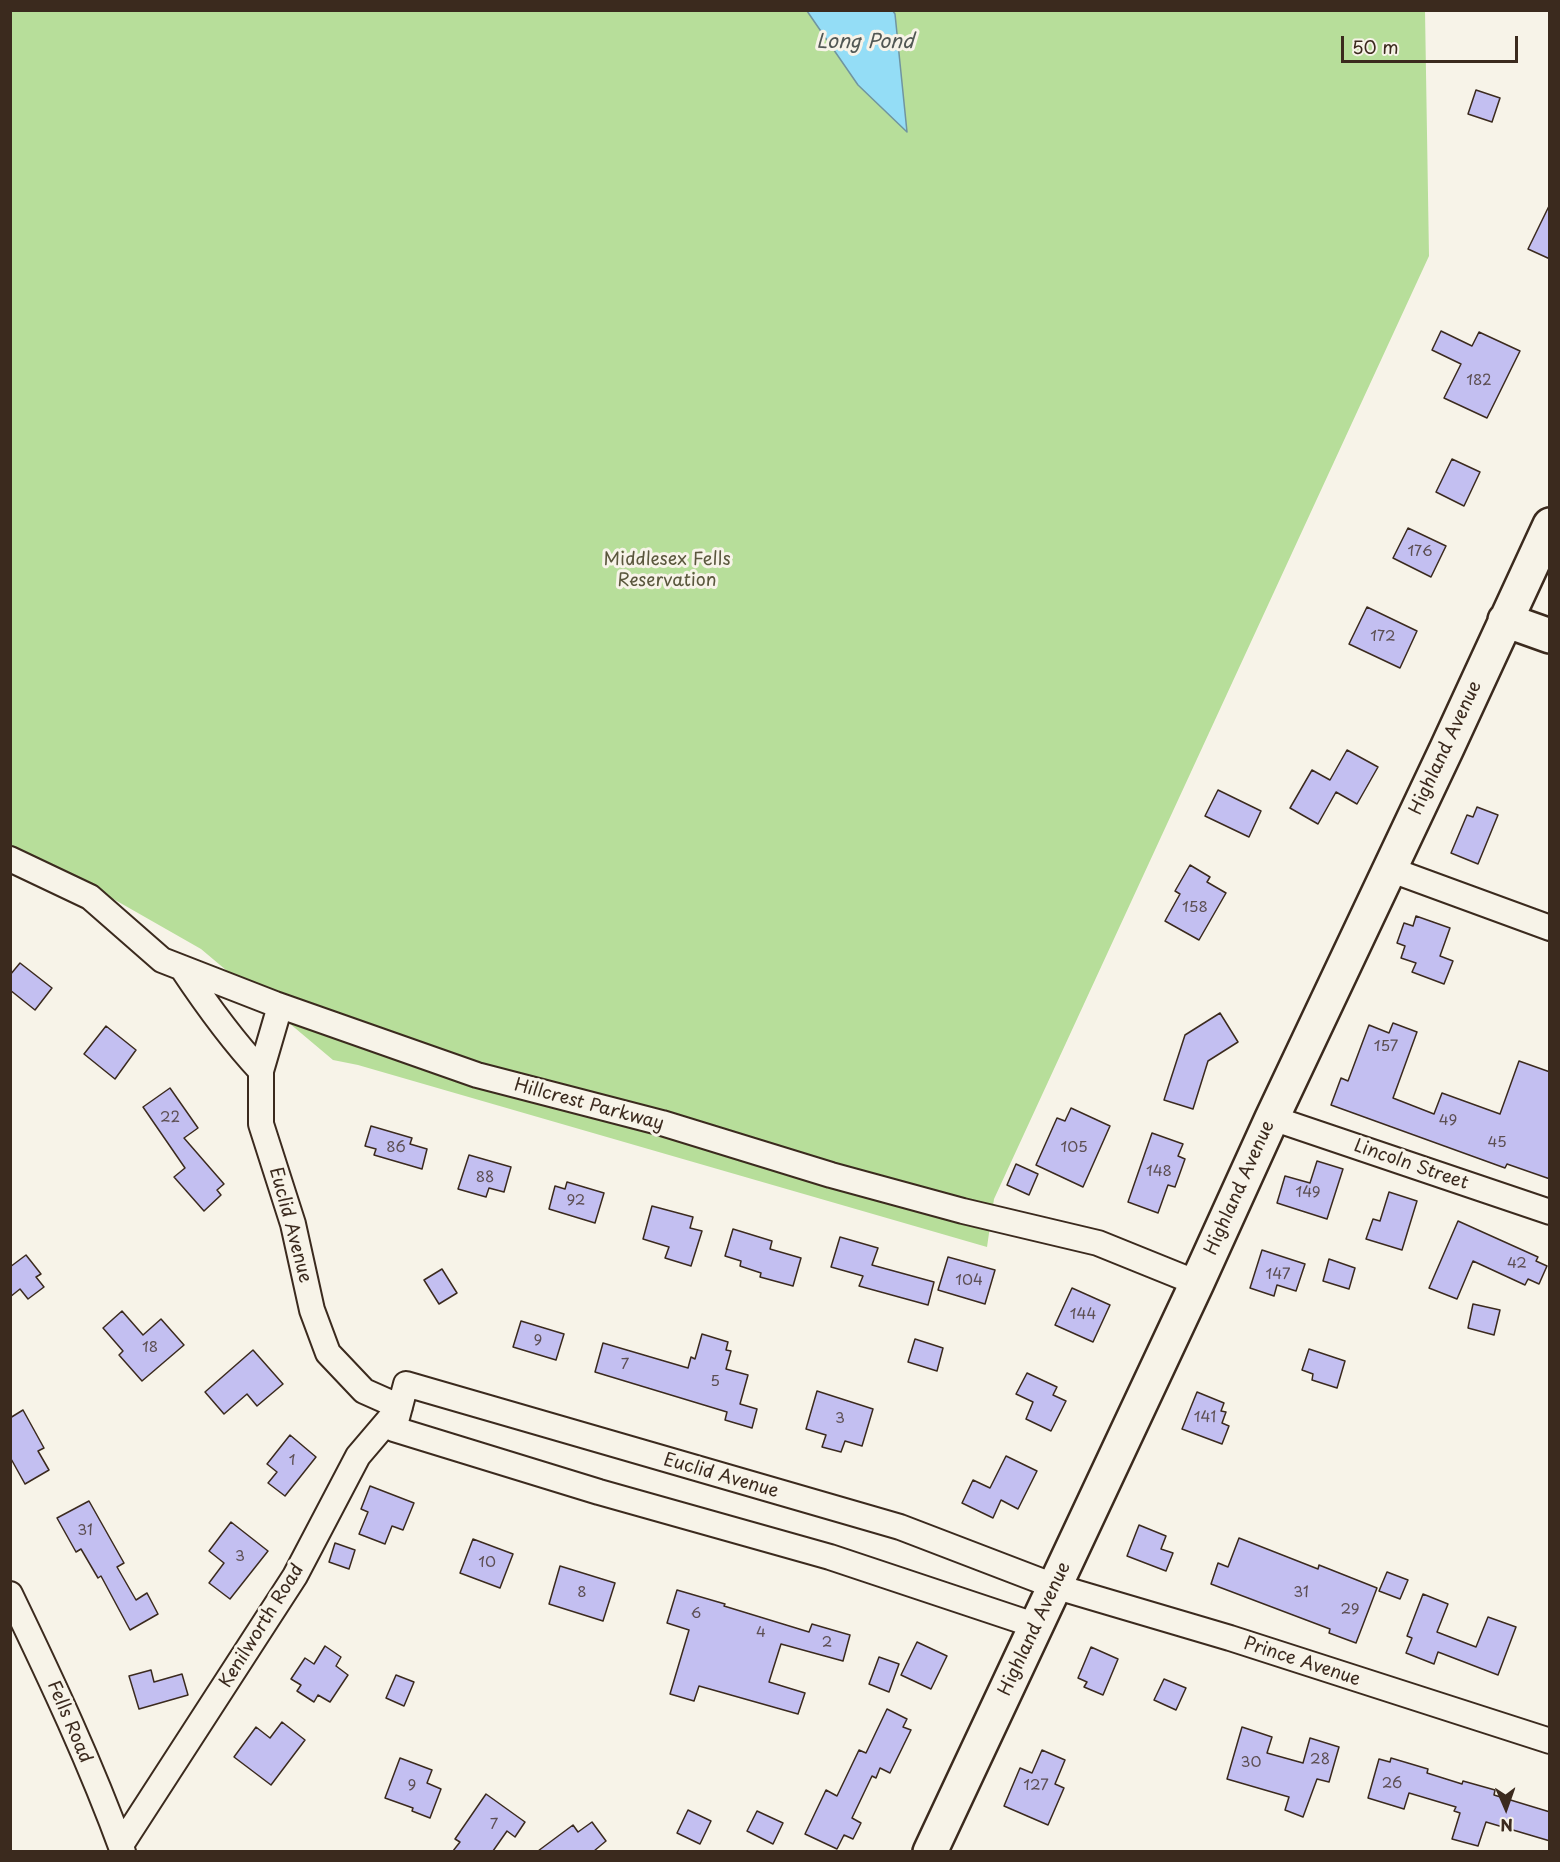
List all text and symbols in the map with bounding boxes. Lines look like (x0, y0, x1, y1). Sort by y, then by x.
scale bar (1344, 24, 1521, 62)
water label: Long Pond (816, 30, 914, 54)
text: 50 m (1352, 33, 1399, 60)
house number: 182 (1466, 372, 1492, 390)
house number: 176 (1407, 543, 1433, 561)
park label: Middlesex Fells Reservation (603, 549, 731, 592)
house number: 172 (1370, 628, 1396, 646)
street label: Highland Avenue (1406, 678, 1486, 818)
house number: 158 (1182, 899, 1208, 917)
house number: 157 (1374, 1038, 1398, 1056)
street label: Hillcrest Parkway (512, 1075, 666, 1135)
house number: 22 (160, 1109, 180, 1127)
house number: 49 (1439, 1112, 1457, 1130)
street label: Highland Avenue (1201, 1117, 1279, 1259)
house number: 45 (1487, 1134, 1507, 1152)
street label: Lincoln Street (1351, 1135, 1471, 1195)
house number: 86 (386, 1139, 406, 1157)
house number: 105 (1060, 1139, 1088, 1157)
house number: 148 (1146, 1163, 1172, 1181)
street label: Euclid Avenue (264, 1165, 316, 1285)
house number: 88 (476, 1169, 494, 1187)
house number: 149 (1295, 1184, 1321, 1202)
house number: 92 (567, 1192, 585, 1210)
house number: 42 (1507, 1255, 1527, 1273)
house number: 147 (1266, 1266, 1290, 1284)
house number: 104 (955, 1272, 983, 1290)
house number: 144 (1070, 1306, 1096, 1324)
house number: 9 (534, 1332, 542, 1350)
house number: 18 (142, 1339, 158, 1357)
house number: 7 (621, 1356, 629, 1374)
house number: 5 (710, 1373, 720, 1391)
house number: 141 (1194, 1409, 1216, 1427)
house number: 3 (835, 1410, 845, 1428)
street label: Euclid Avenue (661, 1449, 781, 1503)
house number: 1 (289, 1452, 295, 1470)
house number: 31 (77, 1522, 93, 1540)
house number: 3 (235, 1548, 245, 1566)
house number: 10 (478, 1554, 496, 1572)
street label: Highland Avenue (995, 1559, 1075, 1699)
street label: Kenilworth Road (215, 1560, 309, 1692)
house number: 8 (577, 1584, 587, 1602)
house number: 31 (1293, 1584, 1309, 1602)
house number: 29 (1340, 1601, 1360, 1619)
house number: 6 (691, 1605, 701, 1623)
house number: 4 (756, 1624, 766, 1642)
street label: Prince Avenue (1241, 1633, 1363, 1691)
house number: 2 (822, 1634, 832, 1652)
street label: Fells Road (42, 1678, 96, 1766)
house number: 28 (1310, 1751, 1330, 1769)
house number: 30 (1241, 1754, 1261, 1772)
house number: 26 (1382, 1775, 1402, 1793)
house number: 9 (408, 1777, 416, 1795)
house number: 127 (1023, 1777, 1049, 1795)
north arrow (1476, 1778, 1536, 1838)
text: N (1500, 1814, 1513, 1838)
house number: 7 (490, 1816, 498, 1834)

